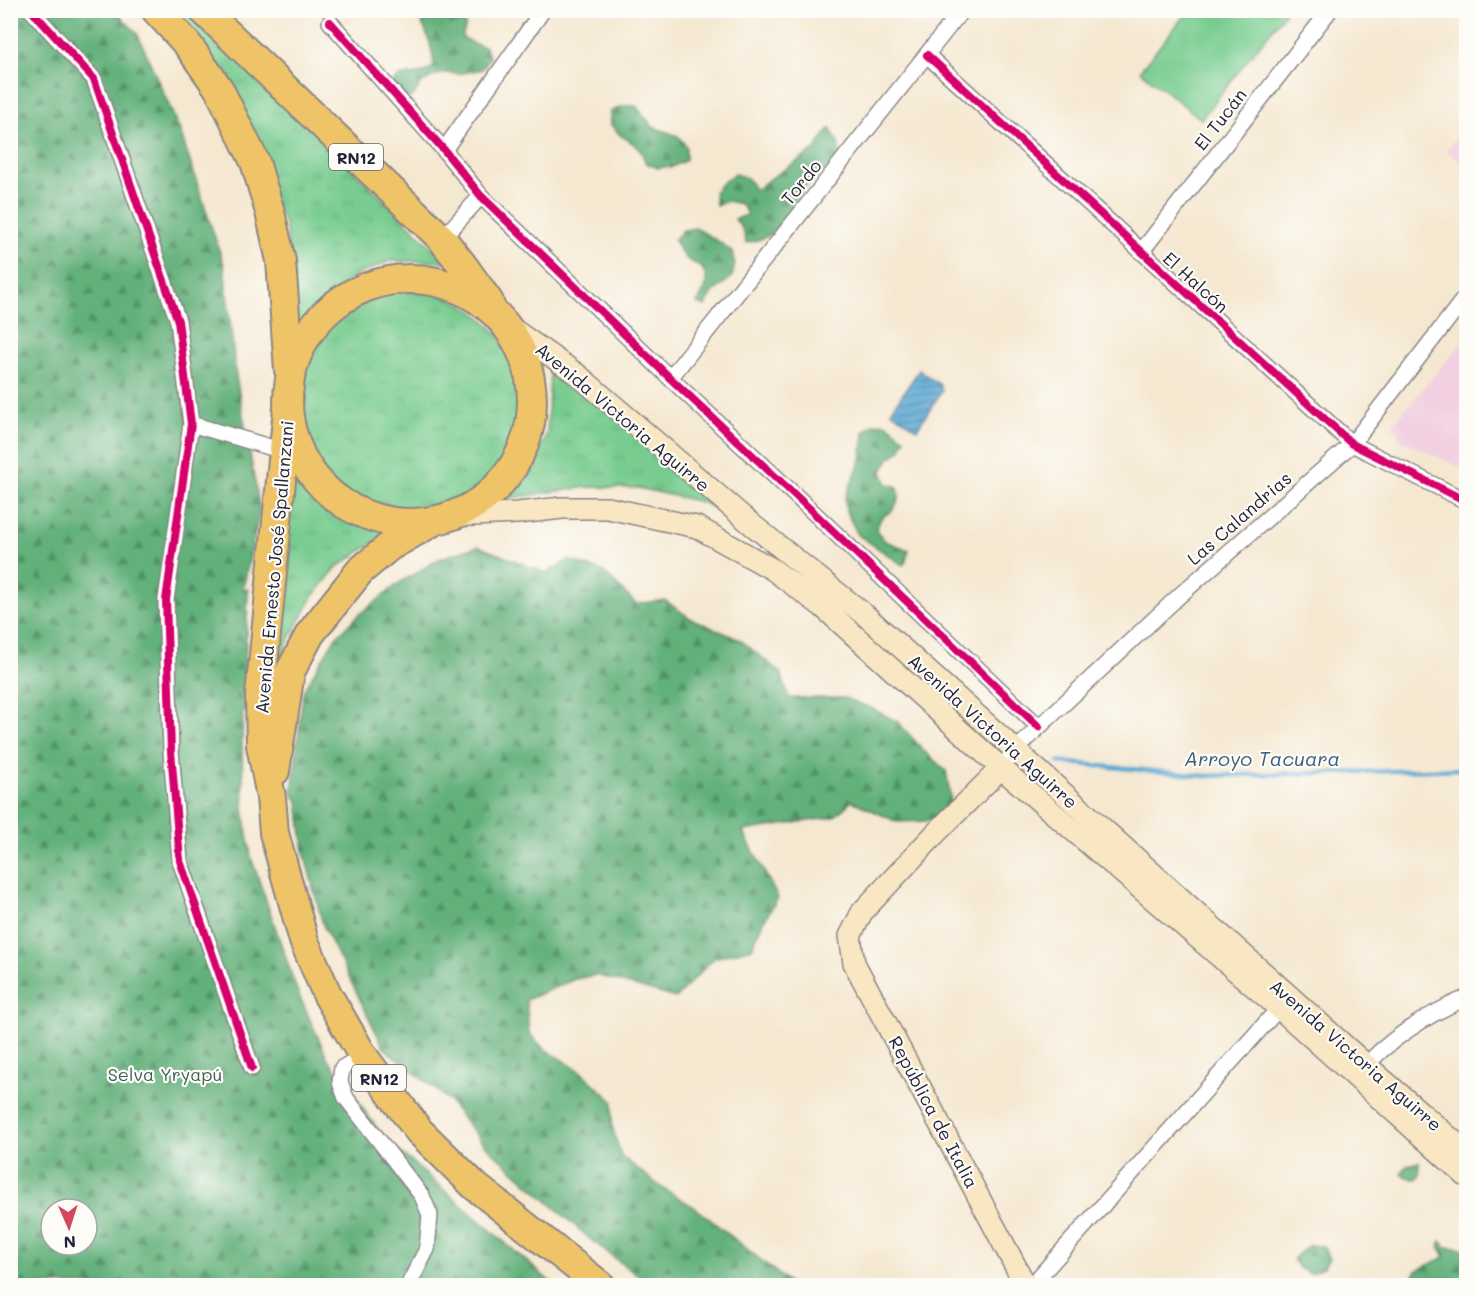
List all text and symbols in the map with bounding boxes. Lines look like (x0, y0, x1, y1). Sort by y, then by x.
street label: El Tucán (1188, 83, 1252, 155)
road number: RN12 (329, 144, 383, 170)
street label: Tordo (775, 154, 827, 210)
street label: El Halcón (1158, 246, 1234, 318)
street label: Avenida Victoria Aguirre (531, 337, 715, 497)
street label: Avenida Ernesto José Spallanzani (249, 419, 299, 715)
street label: Las Calandrias (1182, 466, 1296, 570)
street label: Avenida Victoria Aguirre (903, 648, 1083, 814)
water label: Arroyo Tacuara (1184, 745, 1340, 771)
street label: Avenida Victoria Aguirre (1265, 974, 1447, 1136)
street label: República de Italia (884, 1032, 984, 1192)
park label: Selva Yryapú (108, 1062, 222, 1086)
road number: RN12 (352, 1065, 406, 1091)
north arrow (39, 1197, 99, 1257)
text: N (63, 1232, 76, 1253)

